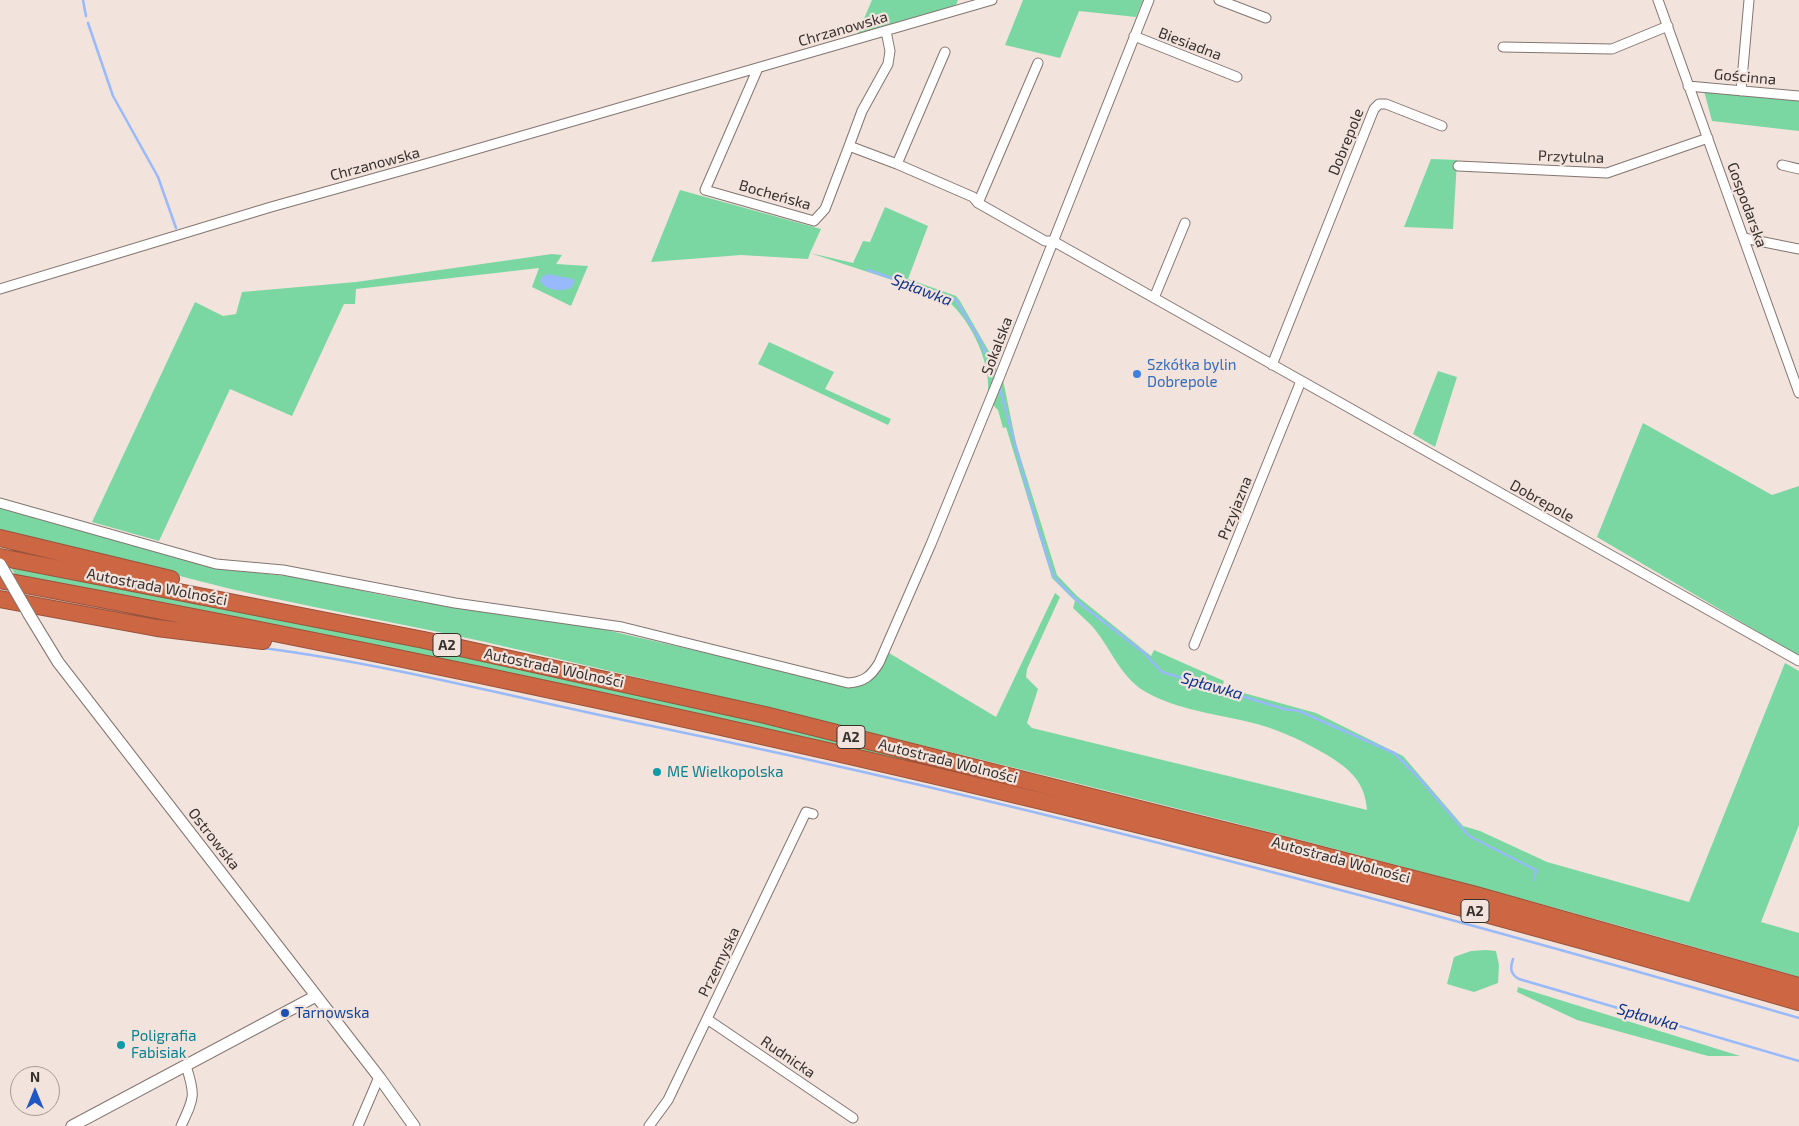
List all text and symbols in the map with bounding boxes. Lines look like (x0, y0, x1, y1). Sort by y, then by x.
street label: Chrzanowska (796, 8, 890, 50)
street label: Biesiadna (1156, 24, 1224, 64)
street label: Gościnna (1713, 65, 1777, 89)
street label: Dobrepole (1324, 106, 1368, 178)
street label: Chrzanowska (328, 143, 422, 185)
street label: Przytulna (1538, 147, 1604, 167)
street label: Gospodarska (1723, 160, 1771, 250)
street label: Bocheńska (737, 176, 813, 214)
water label: Spławka (889, 270, 955, 310)
street label: Sokalska (978, 314, 1016, 378)
place label: Szkółka bylin Dobrepole (1147, 356, 1236, 391)
marker: Szkółka bylin Dobrepole (1131, 368, 1143, 380)
street label: Przyjazna (1214, 474, 1256, 542)
street label: Dobrepole (1507, 476, 1577, 526)
street label: Autostrada Wolności (85, 565, 229, 609)
road number: A2 (433, 634, 461, 656)
street label: Autostrada Wolności (482, 644, 626, 692)
water label: Spławka (1179, 668, 1245, 704)
road number: A2 (837, 726, 865, 749)
street label: Autostrada Wolności (877, 735, 1019, 787)
place label: ME Wielkopolska (667, 763, 783, 781)
marker: ME Wielkopolska (651, 766, 663, 778)
street label: Ostrowska (184, 804, 244, 874)
street label: Autostrada Wolności (1270, 833, 1412, 887)
road number: A2 (1461, 899, 1489, 922)
street label: Przemyska (694, 924, 744, 1000)
water label: Spławka (1615, 999, 1681, 1035)
place label: Tarnowska (295, 1004, 370, 1022)
marker: Tarnowska (279, 1007, 291, 1019)
place label: Poligrafia Fabisiak (131, 1027, 196, 1062)
street label: Rudnicka (757, 1032, 819, 1082)
marker: Poligrafia Fabisiak (115, 1039, 127, 1051)
north arrow (10, 1066, 60, 1116)
text: N (30, 1068, 40, 1085)

